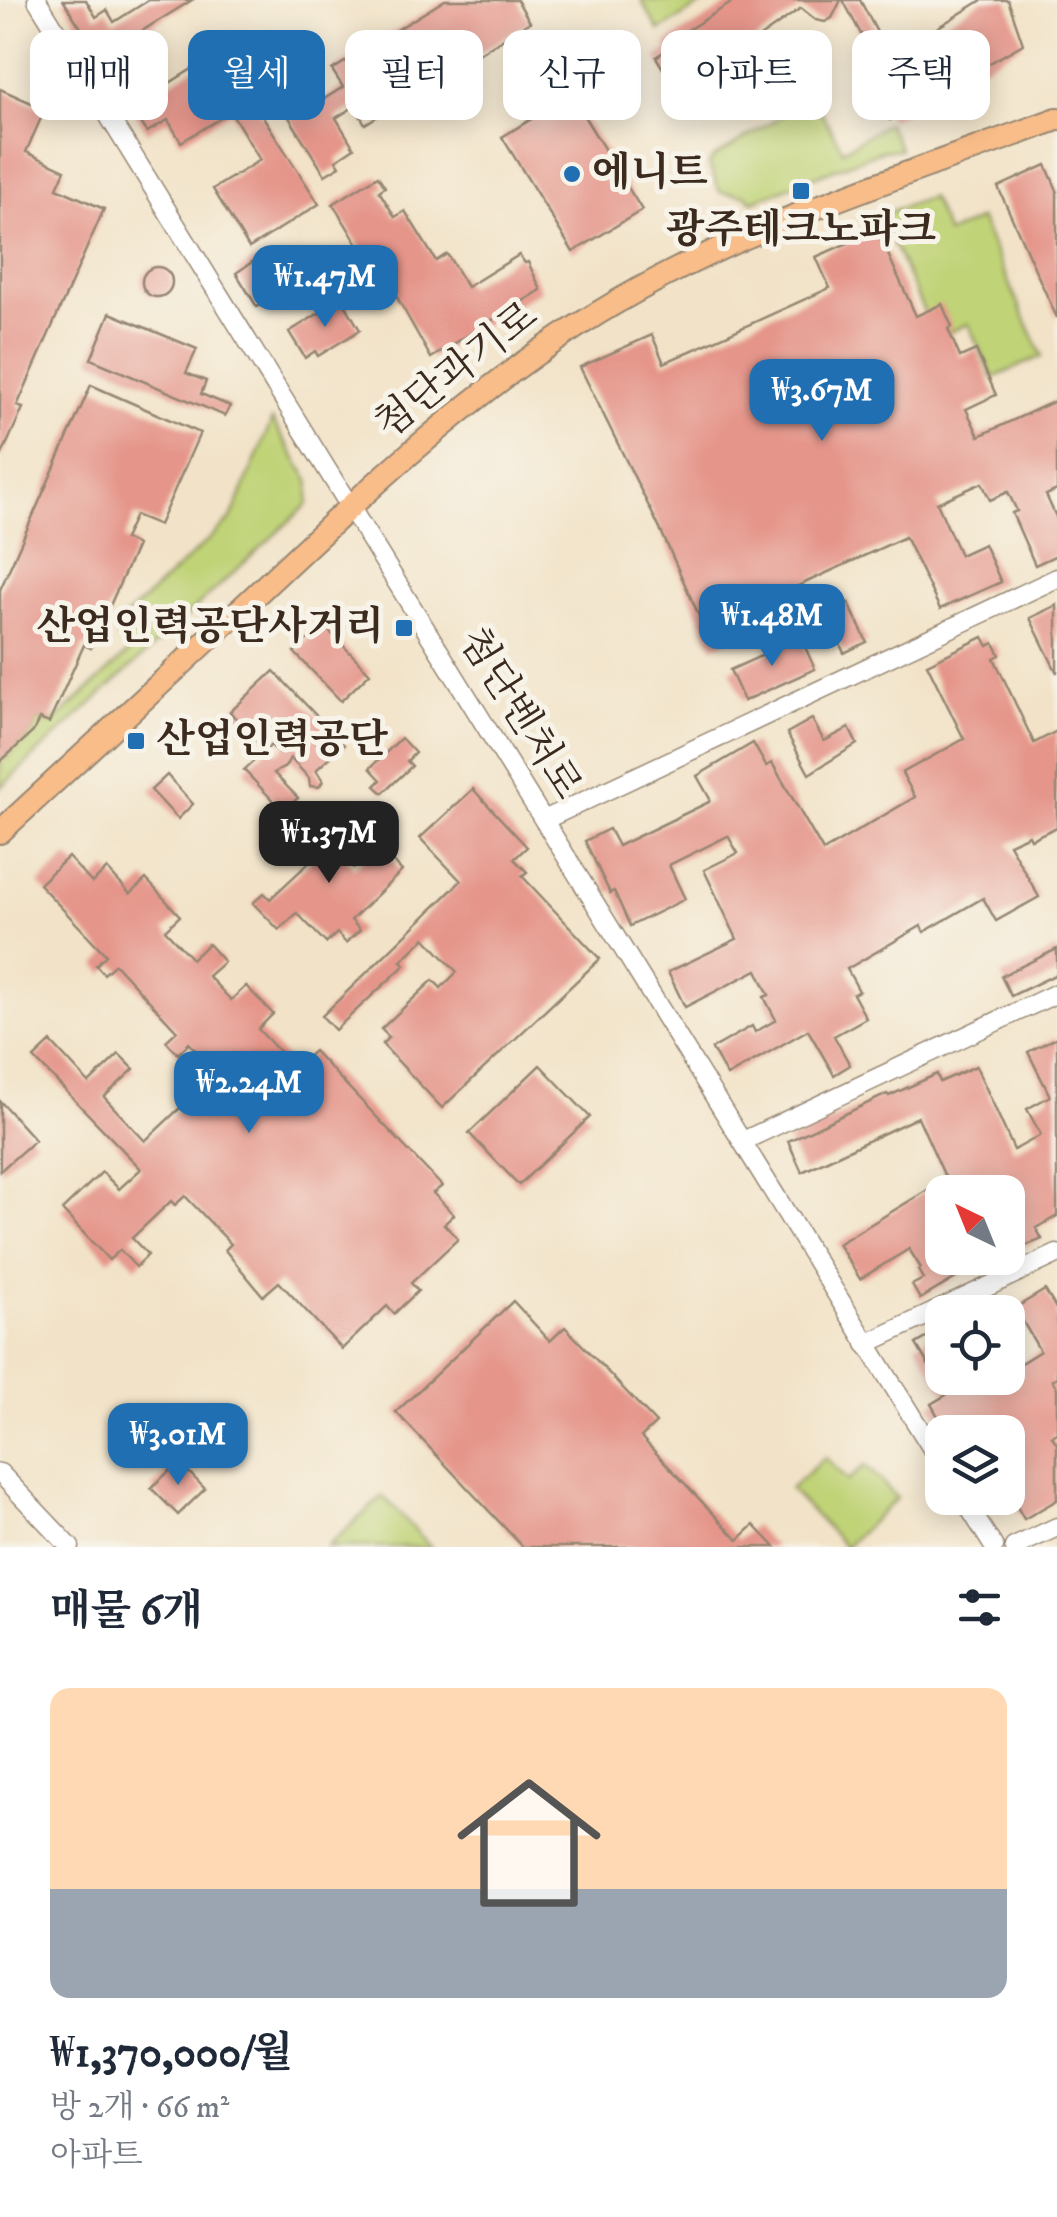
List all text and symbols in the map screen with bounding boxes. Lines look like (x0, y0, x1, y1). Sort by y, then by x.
chip: 매매 (30, 30, 168, 120)
chip: 월세 (188, 30, 325, 120)
chip: 필터 (345, 30, 483, 120)
chip: 신규 (503, 30, 641, 120)
chip: 아파트 (661, 30, 832, 120)
chip: 주택 (852, 30, 990, 120)
place label: 에니트 (592, 149, 708, 199)
marker: 에니트 (561, 163, 583, 185)
marker: 광주테크노파크 (790, 180, 812, 202)
place label: 광주테크노파크 (666, 206, 936, 256)
pin: ₩1.47M (244, 245, 406, 330)
text: ₩1.47M (274, 257, 376, 297)
street label: 첨단과기로 (365, 292, 549, 450)
pin: ₩3.67M (741, 359, 903, 444)
text: ₩3.67M (771, 371, 873, 411)
pin: ₩1.48M (691, 584, 853, 669)
text: ₩1.48M (721, 596, 823, 636)
place label: 산업인력공단사거리 (36, 603, 384, 653)
marker: 산업인력공단사거리 (393, 617, 415, 639)
street label: 첨단벤처로 (447, 619, 591, 809)
place label: 산업인력공단 (156, 716, 388, 766)
marker: 산업인력공단 (125, 730, 147, 752)
pin: ₩1.37M (248, 801, 410, 886)
text: ₩1.37M (281, 813, 377, 853)
pin: ₩2.24M (168, 1051, 330, 1136)
text: ₩2.24M (196, 1063, 302, 1103)
north arrow (925, 1175, 1025, 1275)
map controls (925, 1175, 1025, 1515)
button: locate (925, 1295, 1025, 1395)
pin: ₩3.01M (97, 1403, 259, 1488)
text: ₩3.01M (130, 1415, 226, 1455)
button: layers (925, 1415, 1025, 1515)
icon: filters (952, 1580, 1007, 1635)
text: 매물 6개 (50, 1586, 203, 1638)
icon: home (439, 1753, 619, 1933)
text: ₩1,370,000/월 (50, 2028, 293, 2080)
text: 방 2개 · 66 m² (50, 2088, 229, 2128)
text: 아파트 (50, 2136, 143, 2176)

